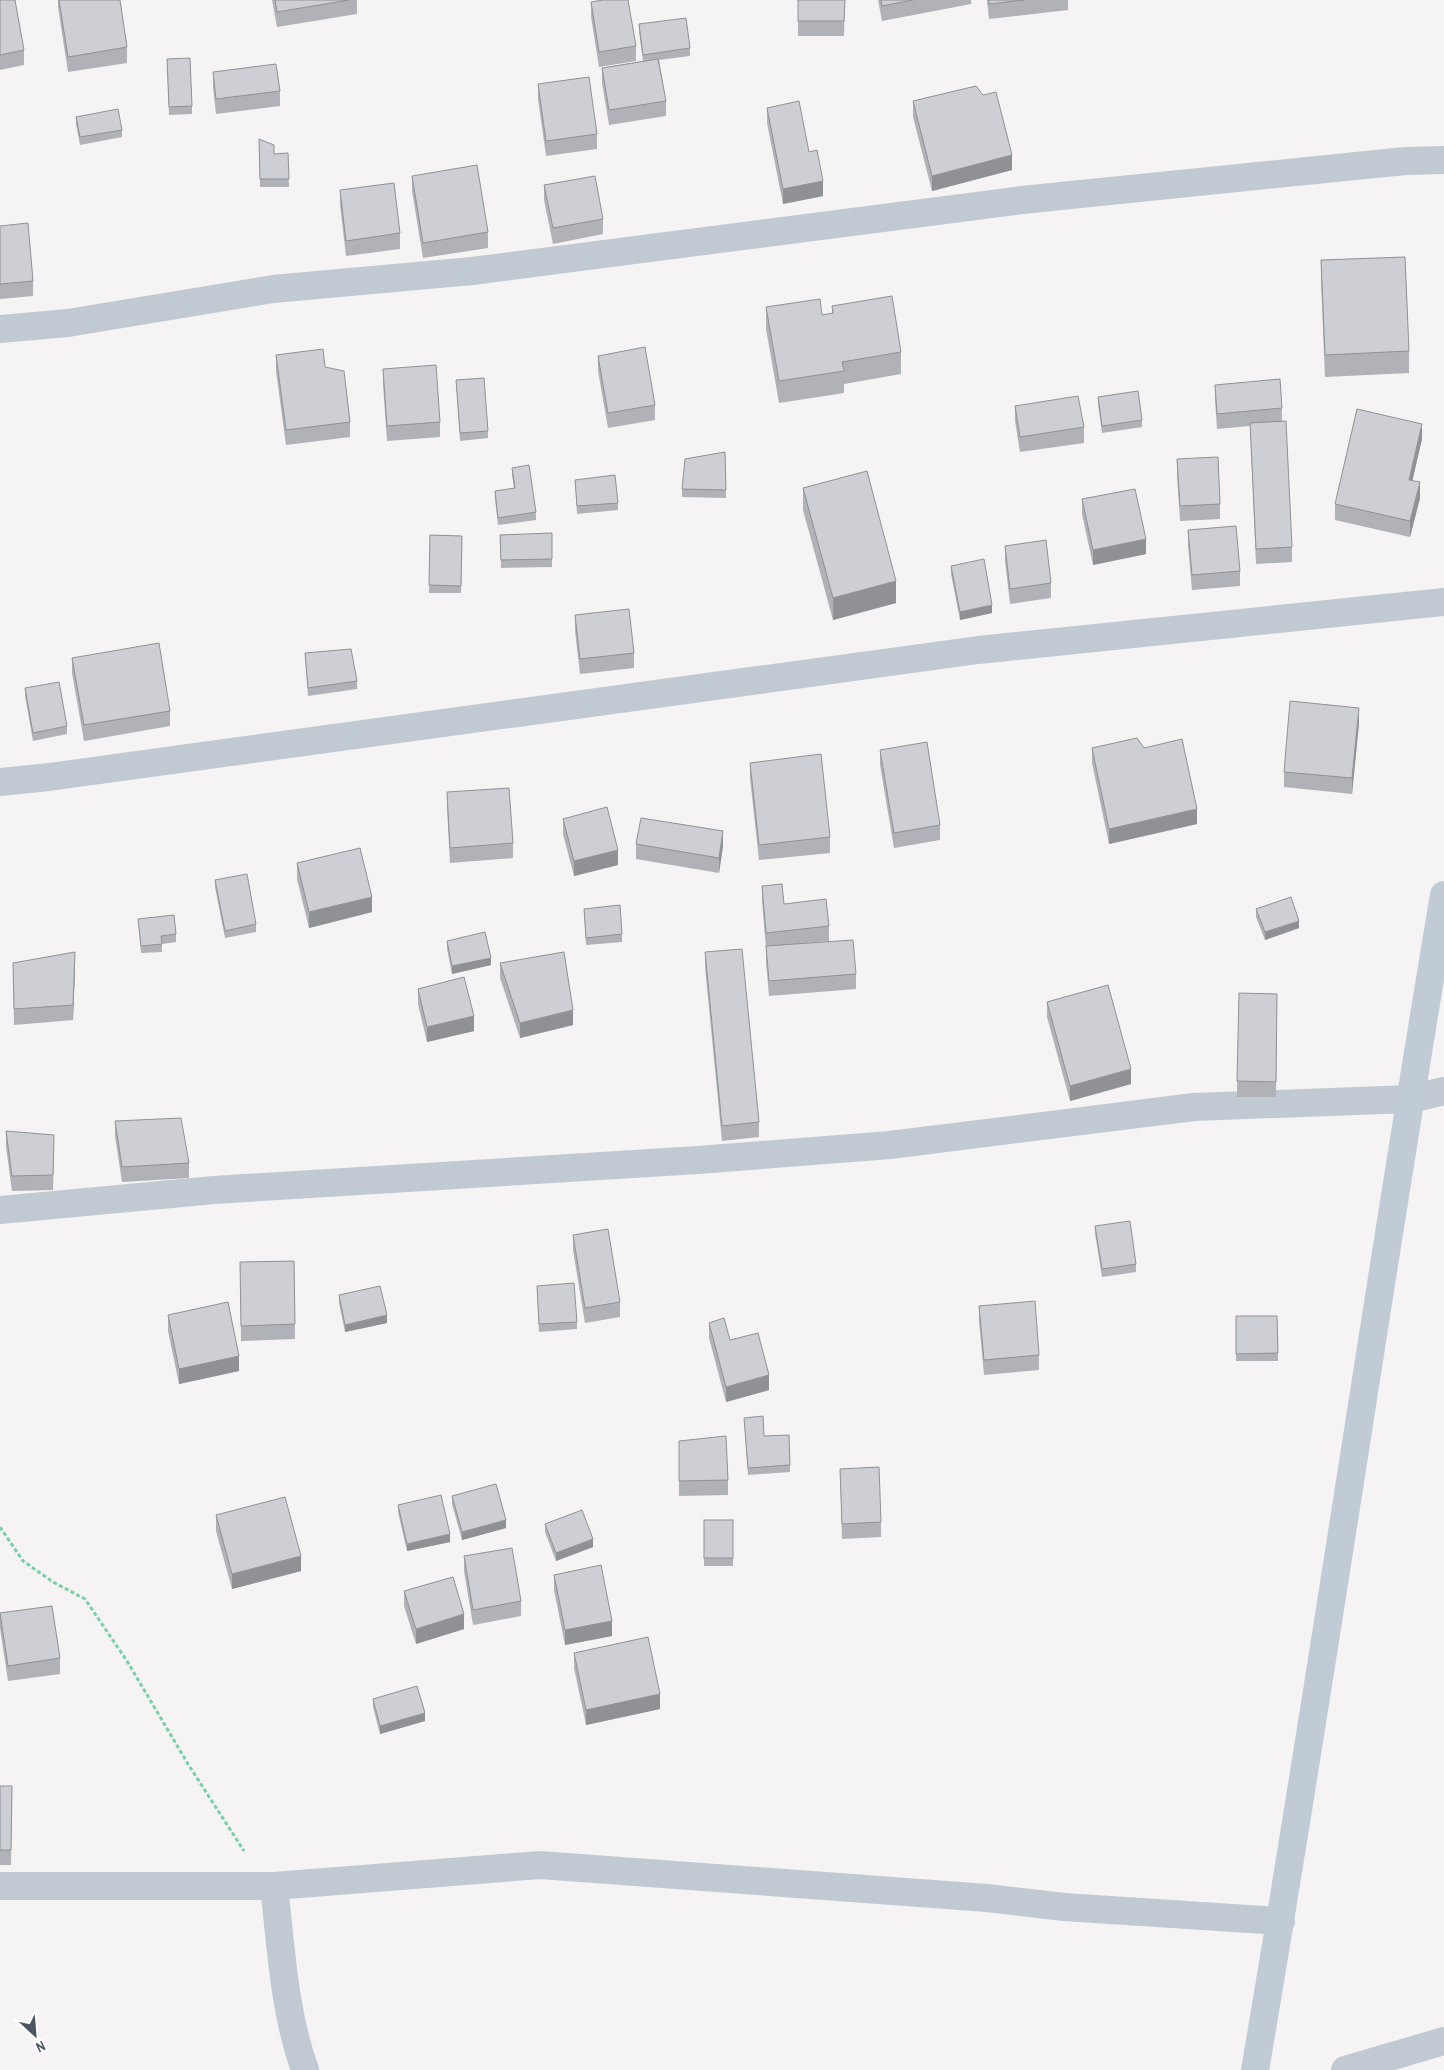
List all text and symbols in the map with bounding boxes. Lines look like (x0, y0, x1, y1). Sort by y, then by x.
north arrow (10, 2010, 60, 2060)
text: N (33, 2037, 48, 2057)

